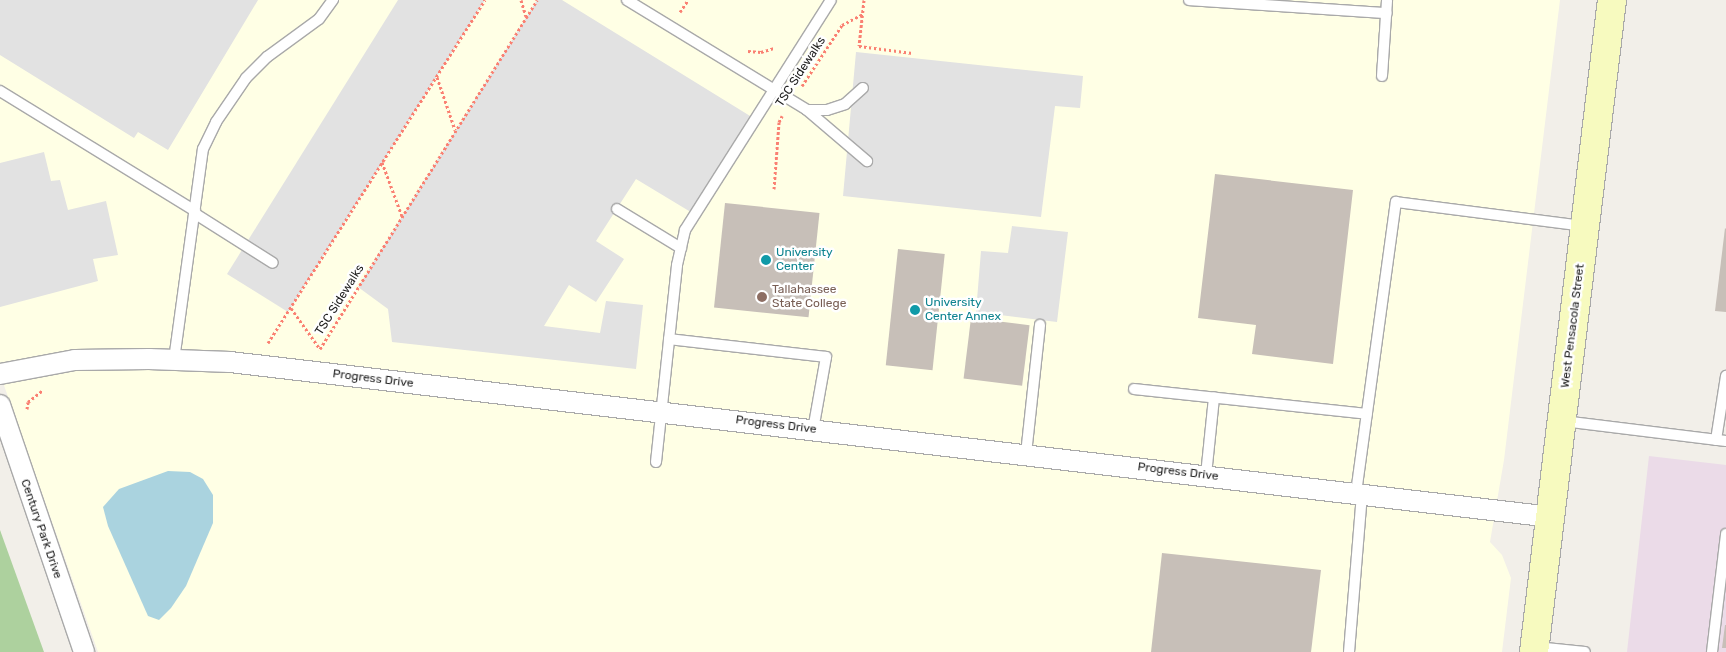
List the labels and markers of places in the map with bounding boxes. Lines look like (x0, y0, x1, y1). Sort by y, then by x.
place label: University Center (776, 246, 833, 274)
marker: University Center (760, 254, 772, 266)
place label: Tallahassee State College (772, 283, 846, 311)
marker: Tallahassee State College (756, 291, 768, 303)
place label: University Center Annex (925, 296, 1001, 324)
marker: University Center Annex (909, 304, 921, 316)

